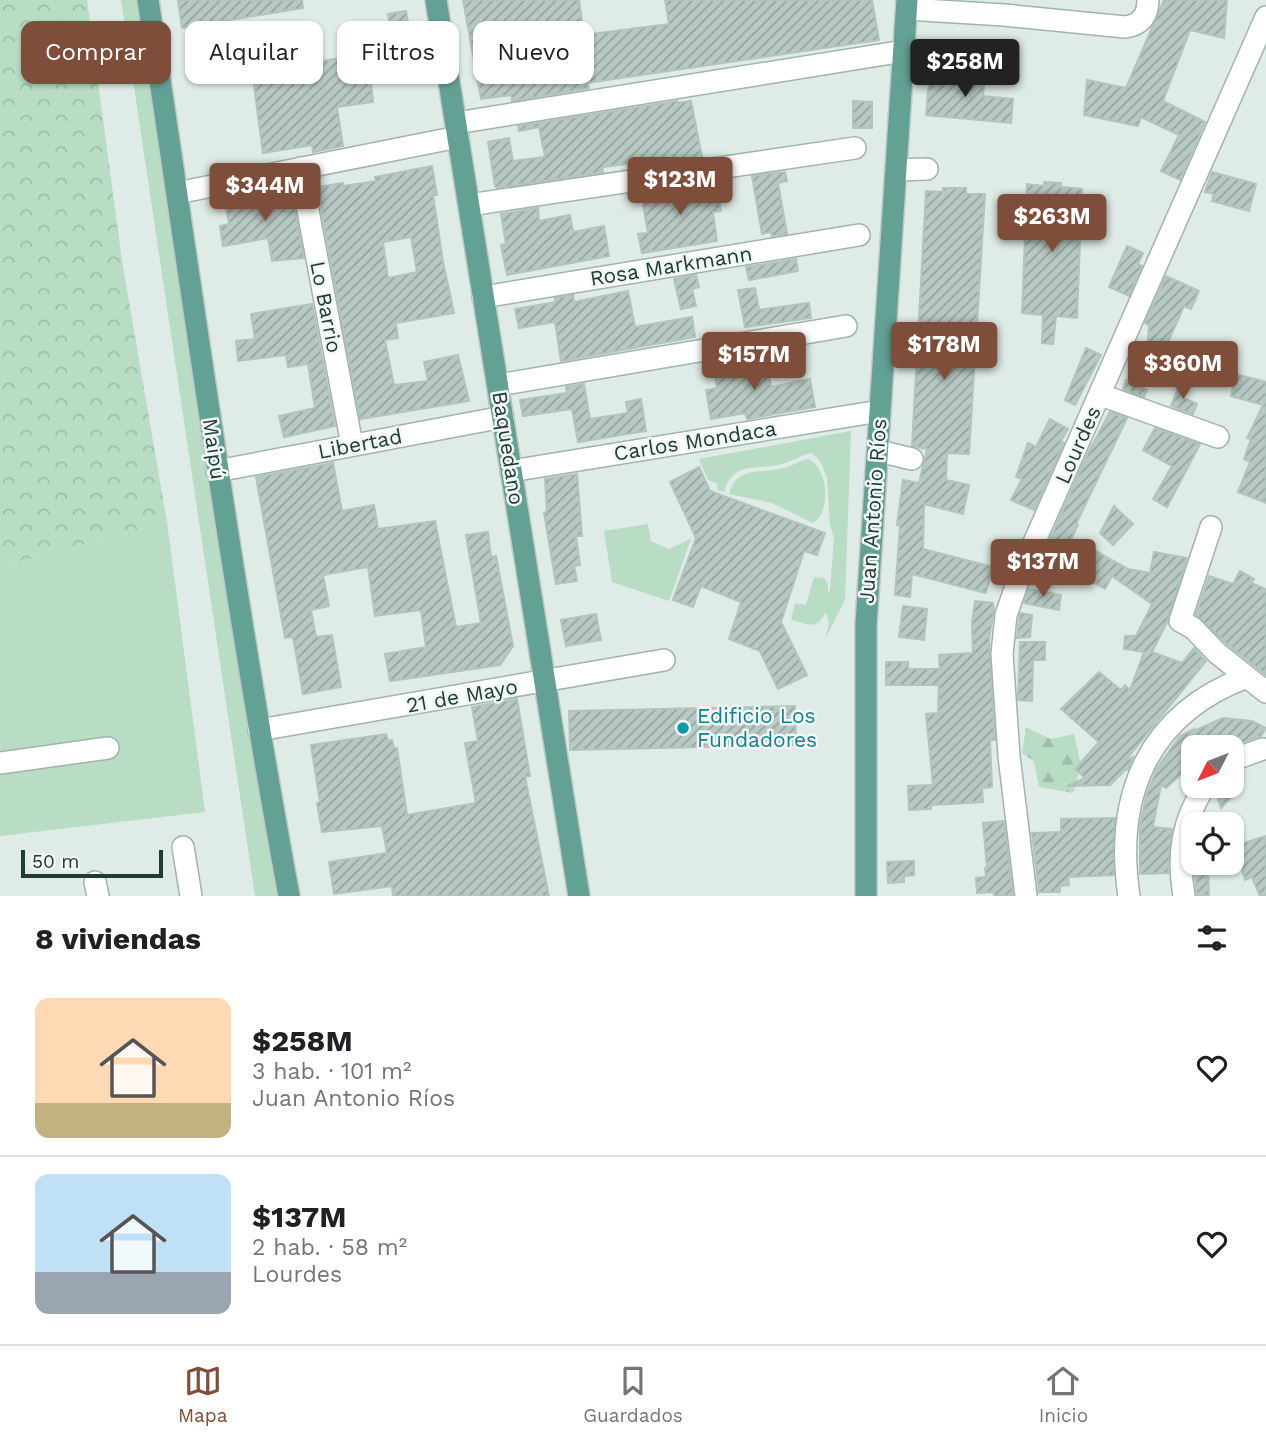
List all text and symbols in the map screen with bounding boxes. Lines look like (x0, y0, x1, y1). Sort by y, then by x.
chip: Comprar (21, 21, 171, 84)
chip: Alquilar (185, 21, 323, 84)
chip: Filtros (337, 21, 459, 84)
chip: Nuevo (473, 21, 594, 84)
pin: $258M (916, 40, 1014, 99)
text: $258M (926, 48, 1004, 75)
pin: $123M (631, 158, 729, 217)
pin: $344M (216, 164, 314, 223)
text: $123M (644, 166, 716, 193)
text: $344M (225, 172, 305, 199)
pin: $263M (1003, 194, 1101, 254)
text: $263M (1013, 203, 1091, 230)
street label: Rosa Markmann (588, 240, 754, 291)
street label: Lo Barrio (305, 259, 348, 355)
pin: $178M (895, 322, 993, 382)
text: $178M (907, 331, 981, 358)
pin: $157M (705, 332, 803, 392)
text: $157M (718, 341, 790, 368)
pin: $360M (1134, 342, 1232, 401)
text: $360M (1144, 350, 1222, 377)
street label: Baquedano (487, 389, 530, 506)
street label: Lourdes (1049, 402, 1106, 488)
street label: Carlos Mondaca (612, 415, 778, 466)
street label: Maipú (198, 417, 231, 481)
street label: Juan Antonio Ríos (854, 418, 891, 604)
street label: Libertad (316, 423, 404, 464)
pin: $137M (994, 540, 1092, 599)
text: $137M (1007, 548, 1079, 575)
street label: 21 de Mayo (404, 673, 520, 718)
place label: Edificio Los Fundadores (697, 703, 817, 752)
marker: Edificio Los Fundadores (675, 720, 691, 736)
north arrow (1181, 735, 1244, 798)
map controls (1181, 735, 1244, 875)
button: locate (1181, 812, 1244, 875)
scale bar (21, 847, 163, 879)
text: 50 m (32, 850, 79, 873)
icon: filters (1193, 919, 1231, 957)
text: 8 viviendas (35, 921, 201, 956)
text: $258M (252, 1023, 353, 1058)
icon: home (91, 1026, 175, 1110)
icon: heart (1193, 1049, 1231, 1087)
text: 3 hab. · 101 m² (252, 1058, 411, 1085)
text: Juan Antonio Ríos (252, 1085, 455, 1112)
text: $137M (252, 1199, 347, 1234)
icon: home (91, 1202, 175, 1286)
icon: heart (1193, 1225, 1231, 1263)
text: 2 hab. · 58 m² (252, 1234, 407, 1261)
text: Lourdes (252, 1261, 342, 1288)
tab: Mapa (178, 1362, 227, 1427)
tab: Guardados (583, 1362, 683, 1427)
tab: Inicio (1039, 1362, 1088, 1427)

